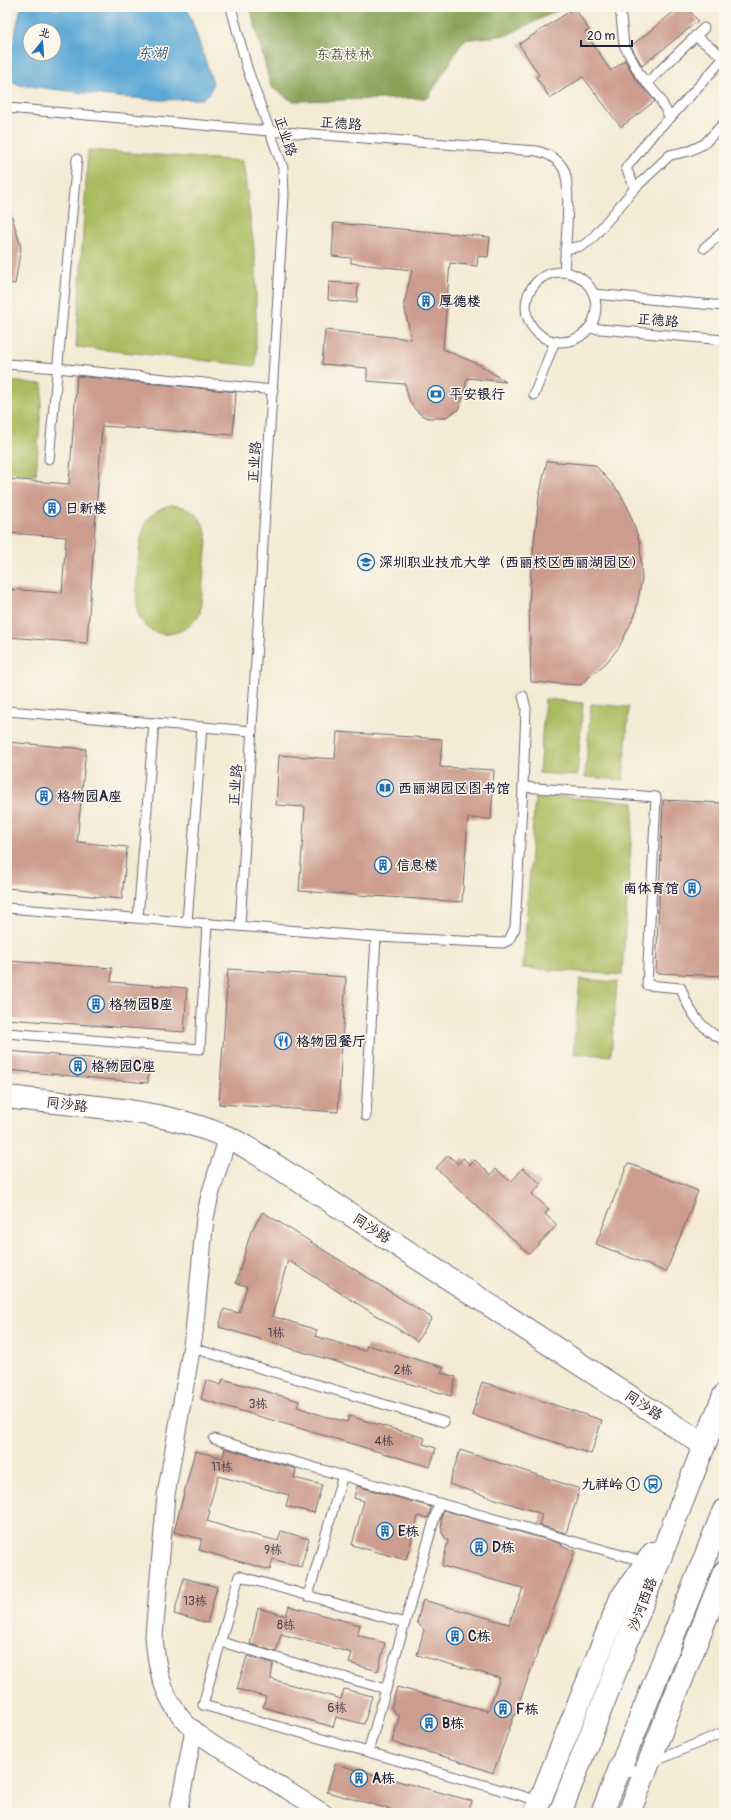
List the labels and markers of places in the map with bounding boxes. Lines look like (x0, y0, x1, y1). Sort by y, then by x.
building icon: 厚德楼 (416, 291, 436, 311)
place label: 厚德楼 (439, 293, 481, 310)
bank icon: 平安银行 (426, 384, 446, 404)
place label: 平安银行 (449, 386, 505, 403)
building icon: 日新楼 (42, 498, 62, 518)
place label: 日新楼 (65, 500, 107, 517)
school or university icon: 深圳职业技术大学（西丽校区西丽湖园区） (356, 552, 376, 572)
place label: 深圳职业技术大学（西丽校区西丽湖园区） (379, 554, 645, 571)
library icon: 西丽湖园区图书馆 (375, 778, 395, 798)
place label: 西丽湖园区图书馆 (398, 780, 510, 797)
building icon: 格物园A座 (34, 786, 54, 806)
place label: 格物园A座 (57, 788, 122, 805)
building icon: 信息楼 (373, 855, 393, 875)
place label: 信息楼 (396, 857, 438, 874)
building icon: 南体育馆 (682, 878, 702, 898)
place label: 南体育馆 (623, 880, 679, 897)
building icon: 格物园B座 (86, 994, 106, 1014)
place label: 格物园B座 (109, 996, 173, 1013)
restaurant icon: 格物园餐厅 (273, 1031, 293, 1051)
place label: 格物园餐厅 (296, 1033, 366, 1050)
building icon: 格物园C座 (68, 1056, 88, 1076)
place label: 格物园C座 (91, 1058, 156, 1075)
bus stop icon: 九祥岭 ① (643, 1474, 663, 1494)
place label: 九祥岭 ① (581, 1476, 640, 1493)
building icon: E栋 (375, 1521, 395, 1541)
place label: E栋 (398, 1523, 419, 1540)
building icon: D栋 (469, 1537, 489, 1557)
place label: D栋 (492, 1539, 515, 1556)
building icon: C栋 (445, 1626, 465, 1646)
place label: C栋 (468, 1628, 491, 1645)
building icon: F栋 (493, 1699, 513, 1719)
place label: F栋 (516, 1701, 538, 1718)
building icon: B栋 (419, 1713, 439, 1733)
place label: B栋 (442, 1715, 464, 1732)
building icon: A栋 (349, 1768, 369, 1788)
place label: A栋 (372, 1770, 395, 1787)

